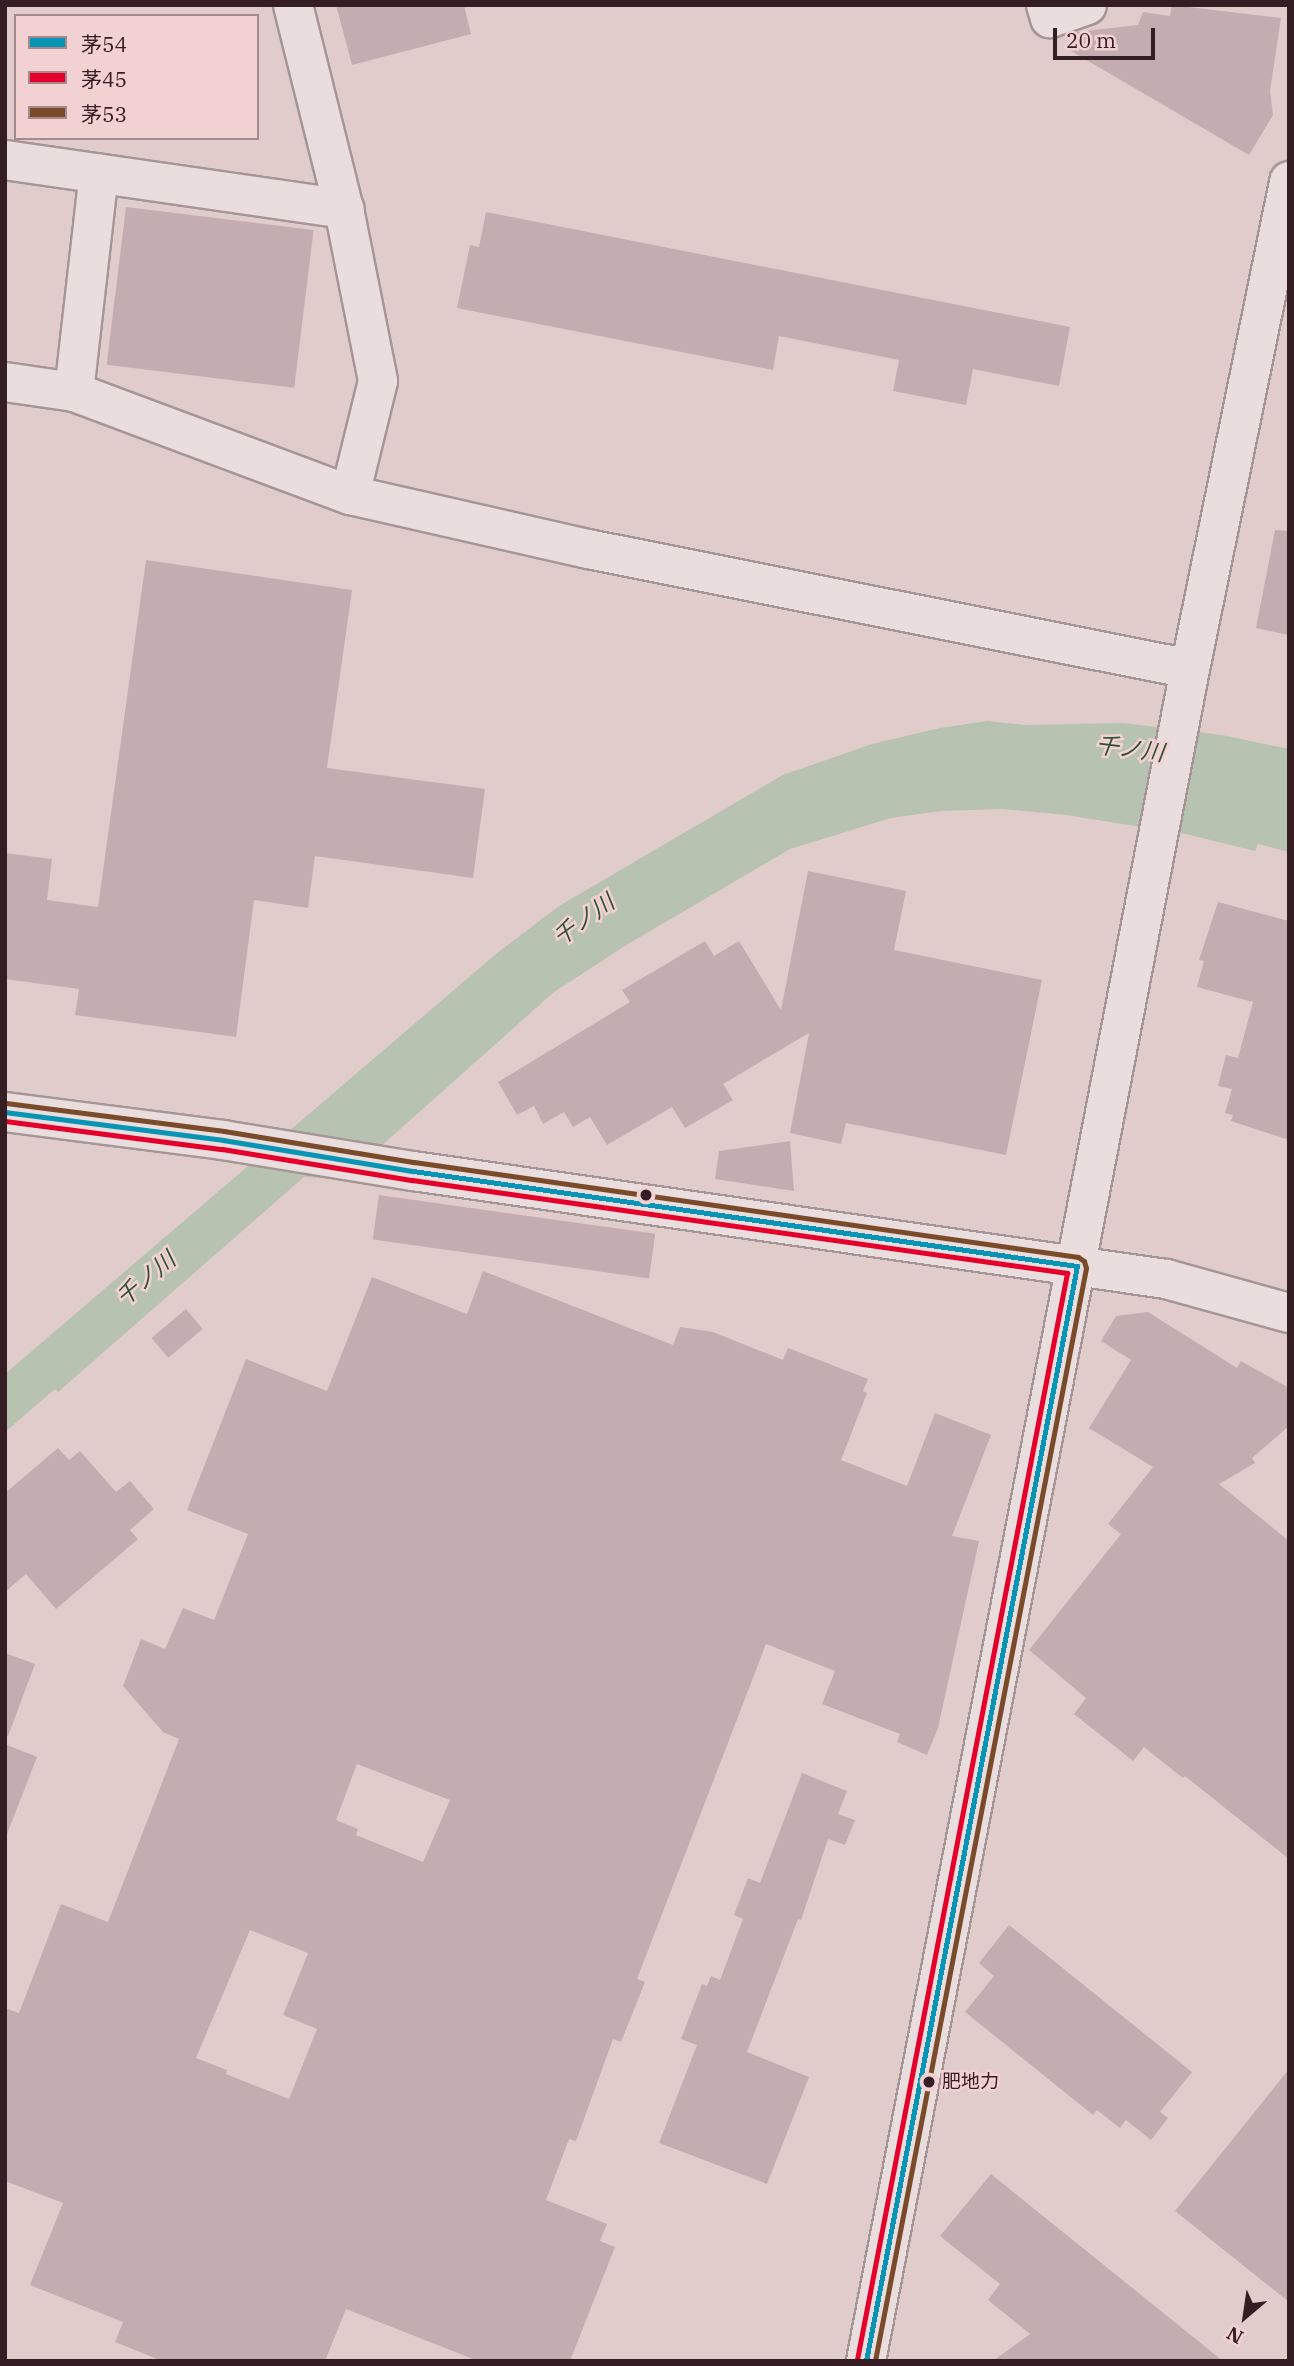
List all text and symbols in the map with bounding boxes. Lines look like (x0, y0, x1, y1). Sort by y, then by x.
legend (14, 14, 259, 140)
scale bar (1056, 14, 1158, 58)
text: 20 m (1066, 26, 1116, 54)
text: 茅54 (81, 30, 127, 58)
text: 茅45 (81, 65, 127, 93)
text: 茅53 (81, 100, 127, 128)
water label: 千ノ川 (1094, 730, 1166, 766)
water label: 千ノ川 (547, 888, 619, 950)
unlabelled marker (639, 1188, 653, 1202)
water label: 千ノ川 (110, 1245, 180, 1311)
place label: 肥地力 (942, 2071, 999, 2093)
marker: 肥地力 (922, 2075, 936, 2089)
north arrow (1210, 2282, 1280, 2352)
text: N (1222, 2321, 1247, 2350)

